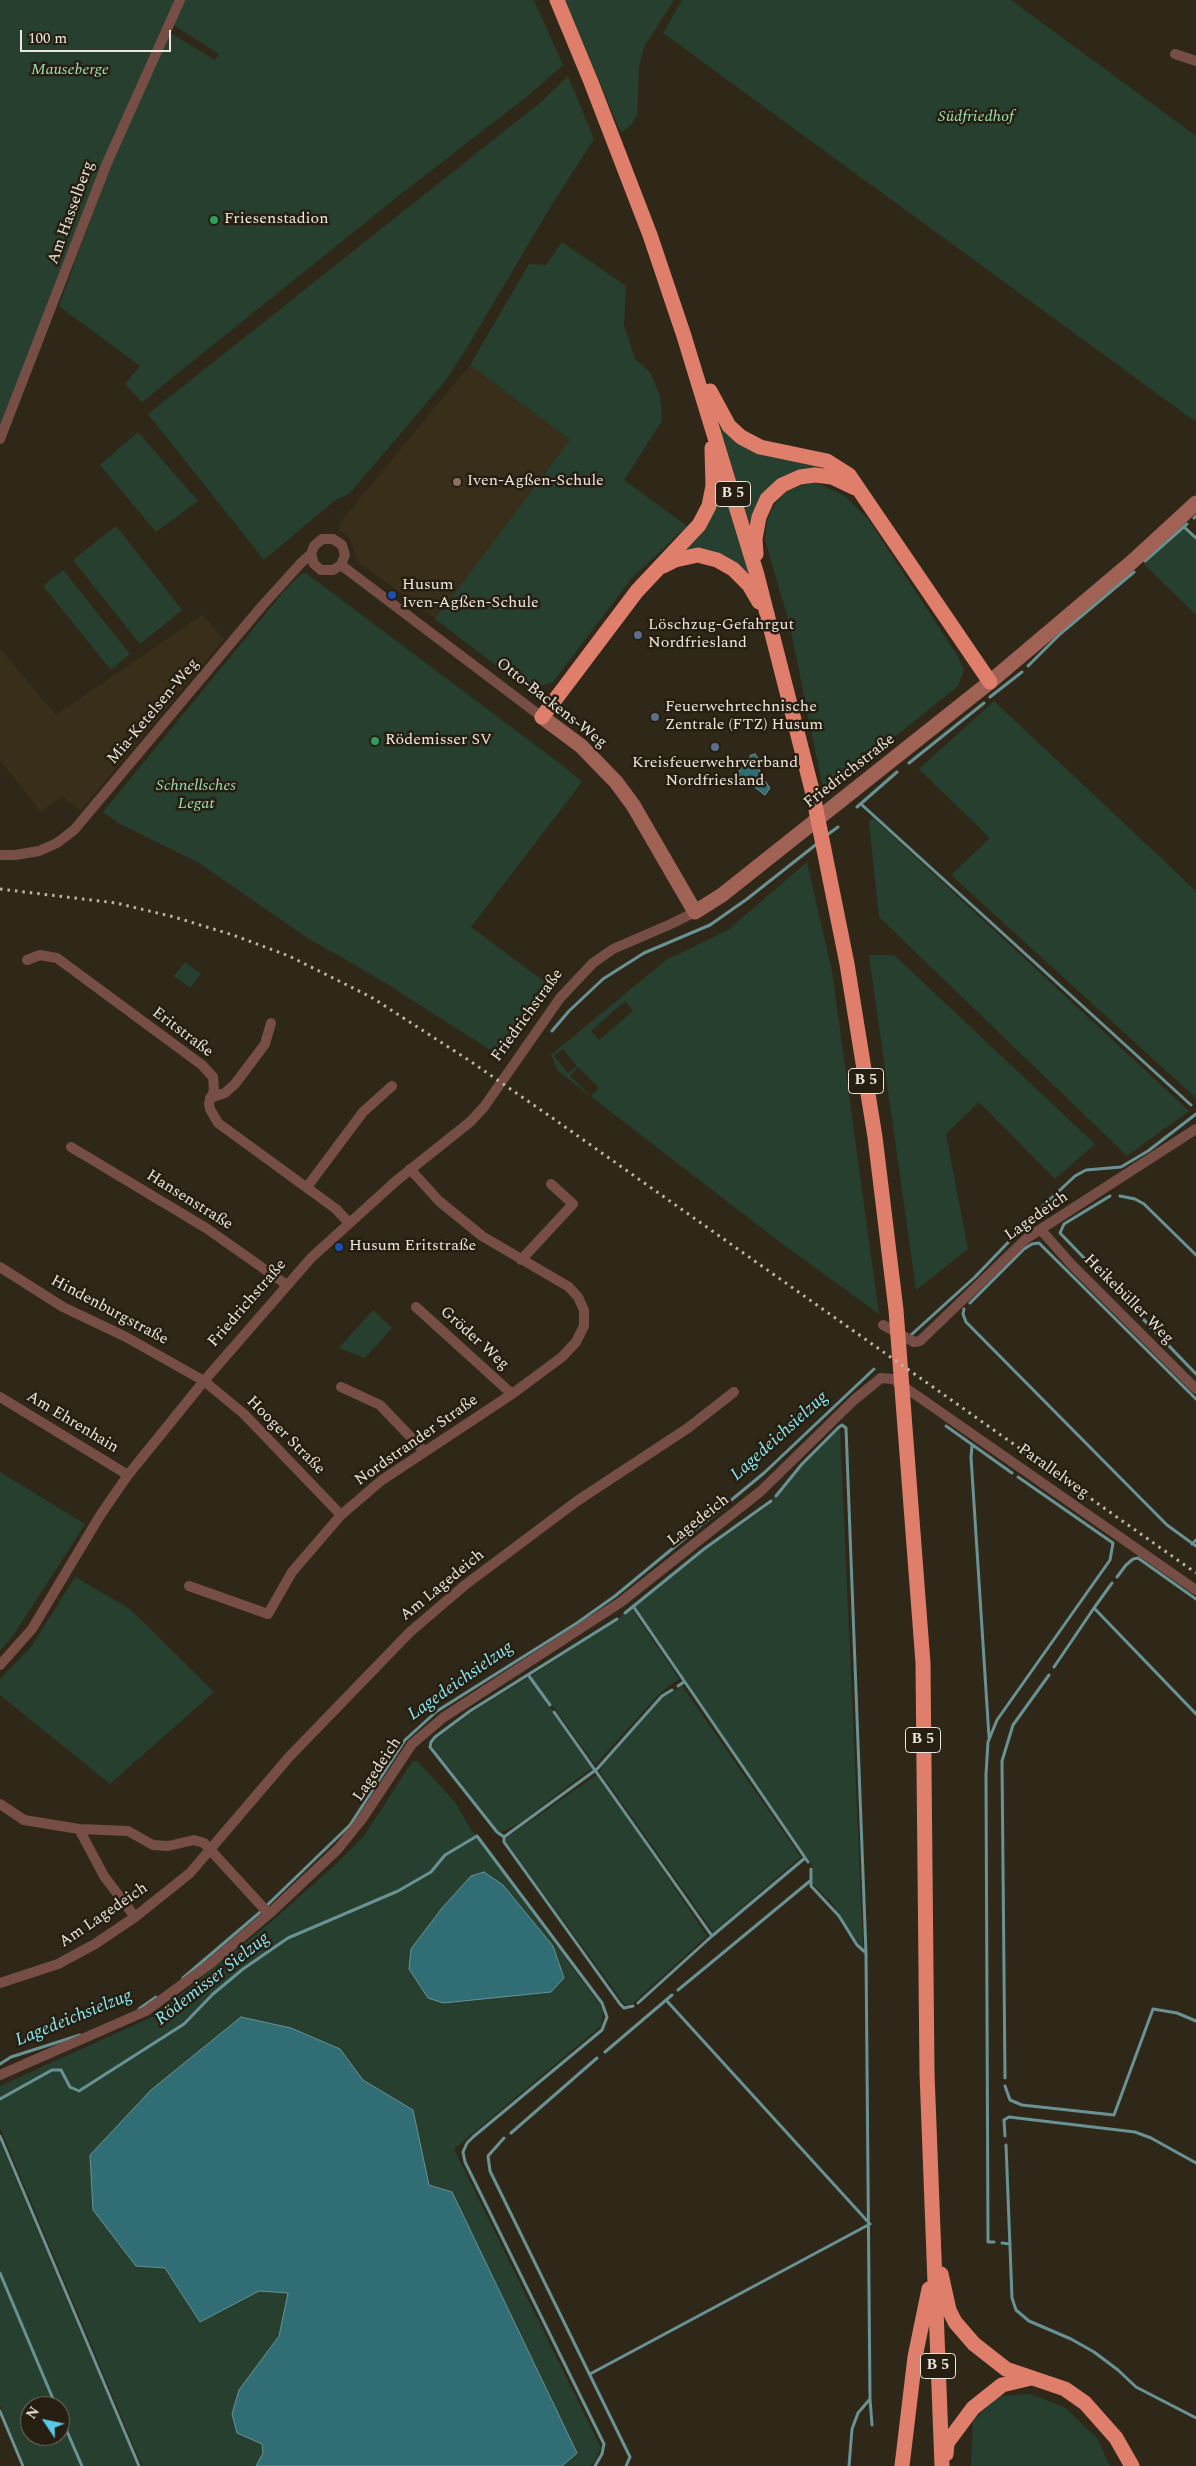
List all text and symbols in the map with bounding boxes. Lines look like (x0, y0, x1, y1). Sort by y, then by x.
scale bar (22, 20, 174, 52)
text: 100 m (28, 27, 67, 50)
park label: Mauseberge (31, 61, 109, 81)
park label: Südfriedhof (938, 108, 1014, 128)
street label: Am Hasselberg (44, 159, 100, 267)
place label: Friesenstadion (224, 210, 329, 230)
marker: Friesenstadion (208, 214, 220, 226)
place label: Iven-Agßen-Schule (467, 472, 604, 492)
marker: Iven-Agßen-Schule (451, 476, 463, 488)
road number: B 5 (716, 482, 750, 506)
place label: Husum Iven-Agßen-Schule (402, 576, 539, 614)
marker: Husum Iven-Agßen-Schule (386, 589, 398, 601)
place label: Löschzug-Gefahrgut Nordfriesland (648, 616, 794, 654)
marker: Löschzug-Gefahrgut Nordfriesland (632, 629, 644, 641)
street label: Mia-Ketelsen-Weg (104, 655, 204, 769)
street label: Otto-Backens-Weg (492, 655, 610, 753)
place label: Feuerwehrtechnische Zentrale (FTZ) Husum (665, 698, 823, 736)
marker: Feuerwehrtechnische Zentrale (FTZ) Husum (649, 711, 661, 723)
place label: Rödemisser SV (385, 731, 492, 751)
street label: Friedrichstraße (801, 731, 899, 813)
marker: Rödemisser SV (369, 735, 381, 747)
marker: Kreisfeuerwehrverband Nordfriesland (709, 741, 721, 753)
place label: Kreisfeuerwehrverband Nordfriesland (632, 754, 798, 792)
park label: Schnellsches Legat (156, 777, 236, 815)
street label: Friedrichstraße (488, 966, 568, 1066)
street label: Eritstraße (148, 1004, 216, 1062)
road number: B 5 (848, 1068, 884, 1094)
street label: Hansenstraße (142, 1167, 236, 1235)
street label: Lagedeich (1002, 1188, 1072, 1246)
place label: Husum Eritstraße (349, 1237, 476, 1257)
marker: Husum Eritstraße (333, 1241, 345, 1253)
street label: Heikebüller Weg (1079, 1251, 1177, 1349)
street label: Friedrichstraße (205, 1256, 291, 1352)
street label: Hindenburgstraße (47, 1272, 171, 1350)
street label: Gröder Weg (436, 1303, 512, 1375)
street label: Am Ehrenhain (22, 1388, 122, 1458)
water label: Lagedeichsielzug (727, 1388, 833, 1486)
street label: Nordstrander Straße (352, 1391, 482, 1491)
street label: Hooger Straße (242, 1393, 328, 1479)
street label: Parallelweg (1014, 1441, 1092, 1503)
street label: Lagedeich (664, 1491, 734, 1551)
street label: Am Lagedeich (397, 1546, 489, 1626)
water label: Lagedeichsielzug (404, 1638, 518, 1726)
road number: B 5 (906, 1728, 940, 1752)
street label: Lagedeich (350, 1734, 406, 1806)
street label: Am Lagedeich (56, 1879, 152, 1953)
water label: Rödemisser Sielzug (152, 1929, 274, 2031)
water label: Lagedeichsielzug (13, 1986, 135, 2052)
road number: B 5 (920, 2354, 956, 2378)
north arrow (20, 2396, 70, 2446)
text: N (21, 2402, 45, 2424)

